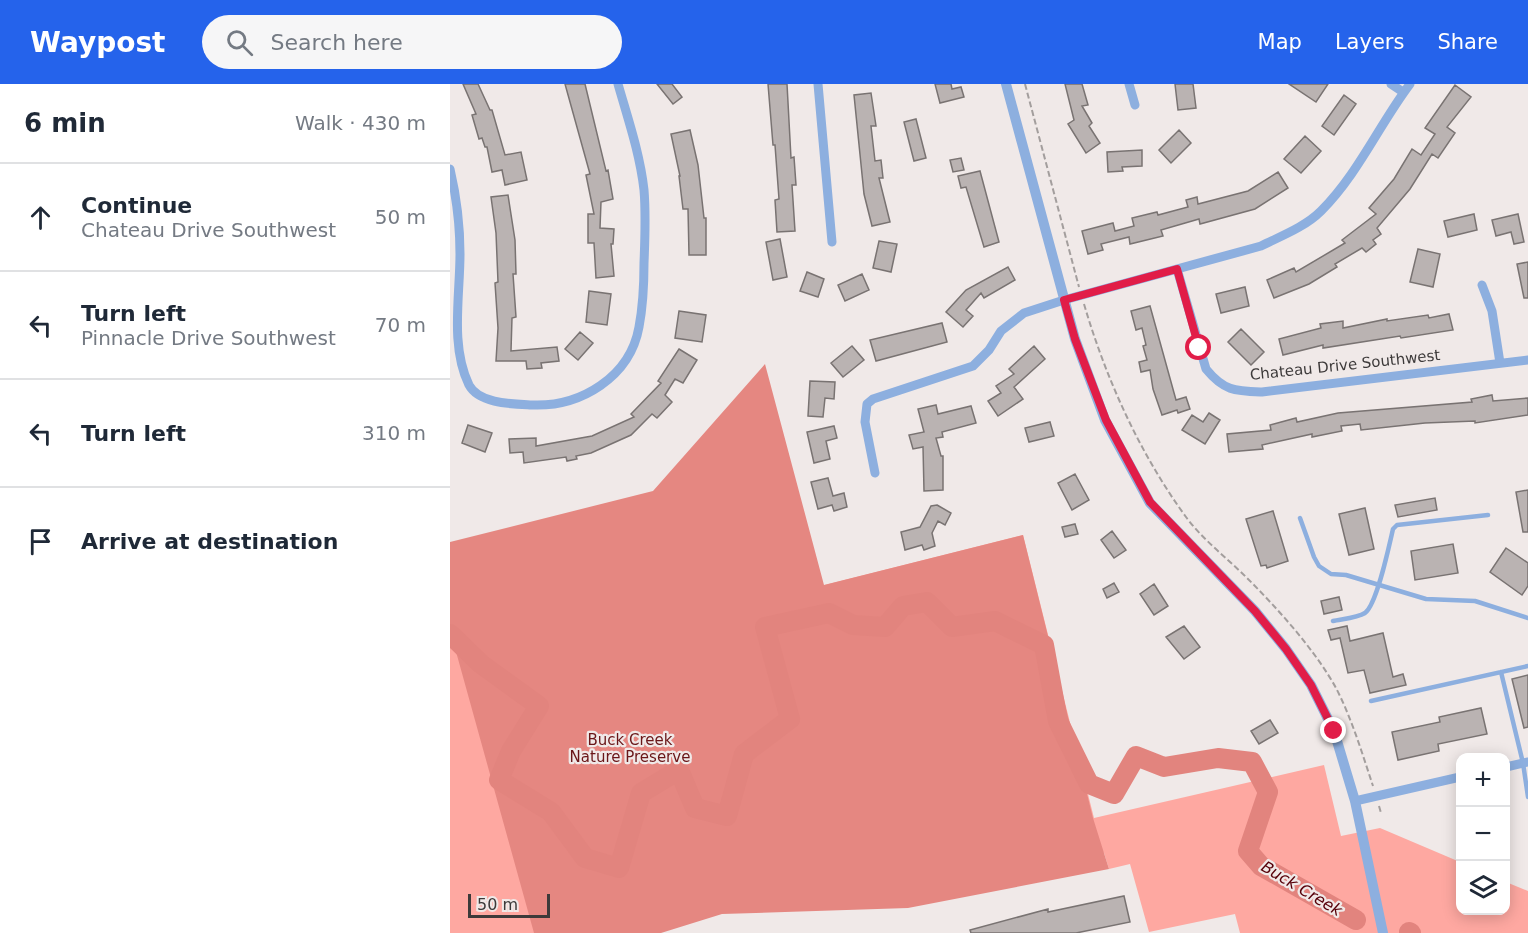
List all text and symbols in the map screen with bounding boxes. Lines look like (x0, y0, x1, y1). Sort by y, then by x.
search box (202, 15, 622, 69)
text: Waypost (30, 26, 166, 59)
icon: search (223, 26, 256, 59)
text: Search here (271, 30, 403, 55)
text: Map (1258, 30, 1302, 54)
text: Layers (1335, 30, 1404, 54)
text: Share (1437, 30, 1498, 54)
text: 6 min (24, 108, 106, 138)
text: Walk · 430 m (295, 111, 426, 135)
text: Continue (81, 193, 192, 218)
icon: ahead (24, 201, 57, 234)
text: 50 m (375, 205, 426, 229)
text: Chateau Drive Southwest (81, 218, 336, 242)
text: Turn left (81, 301, 186, 326)
icon: left (24, 309, 57, 342)
text: 70 m (375, 313, 426, 337)
text: Pinnacle Drive Southwest (81, 326, 336, 350)
route start (1185, 334, 1211, 360)
street label: Chateau Drive Southwest (1249, 346, 1441, 384)
icon: left (24, 417, 57, 450)
text: Turn left (81, 421, 186, 446)
text: 310 m (362, 421, 426, 445)
icon: arrive (24, 525, 57, 558)
text: Arrive at destination (81, 529, 338, 554)
route end (1320, 717, 1346, 743)
park label: Buck Creek Nature Preserve (570, 731, 690, 766)
map controls (1456, 753, 1510, 915)
button: + (1456, 753, 1510, 807)
button: − (1456, 807, 1510, 861)
water label: Buck Creek (1258, 857, 1346, 920)
button: layers (1456, 861, 1510, 915)
scale bar (468, 891, 550, 918)
text: 50 m (477, 895, 518, 914)

